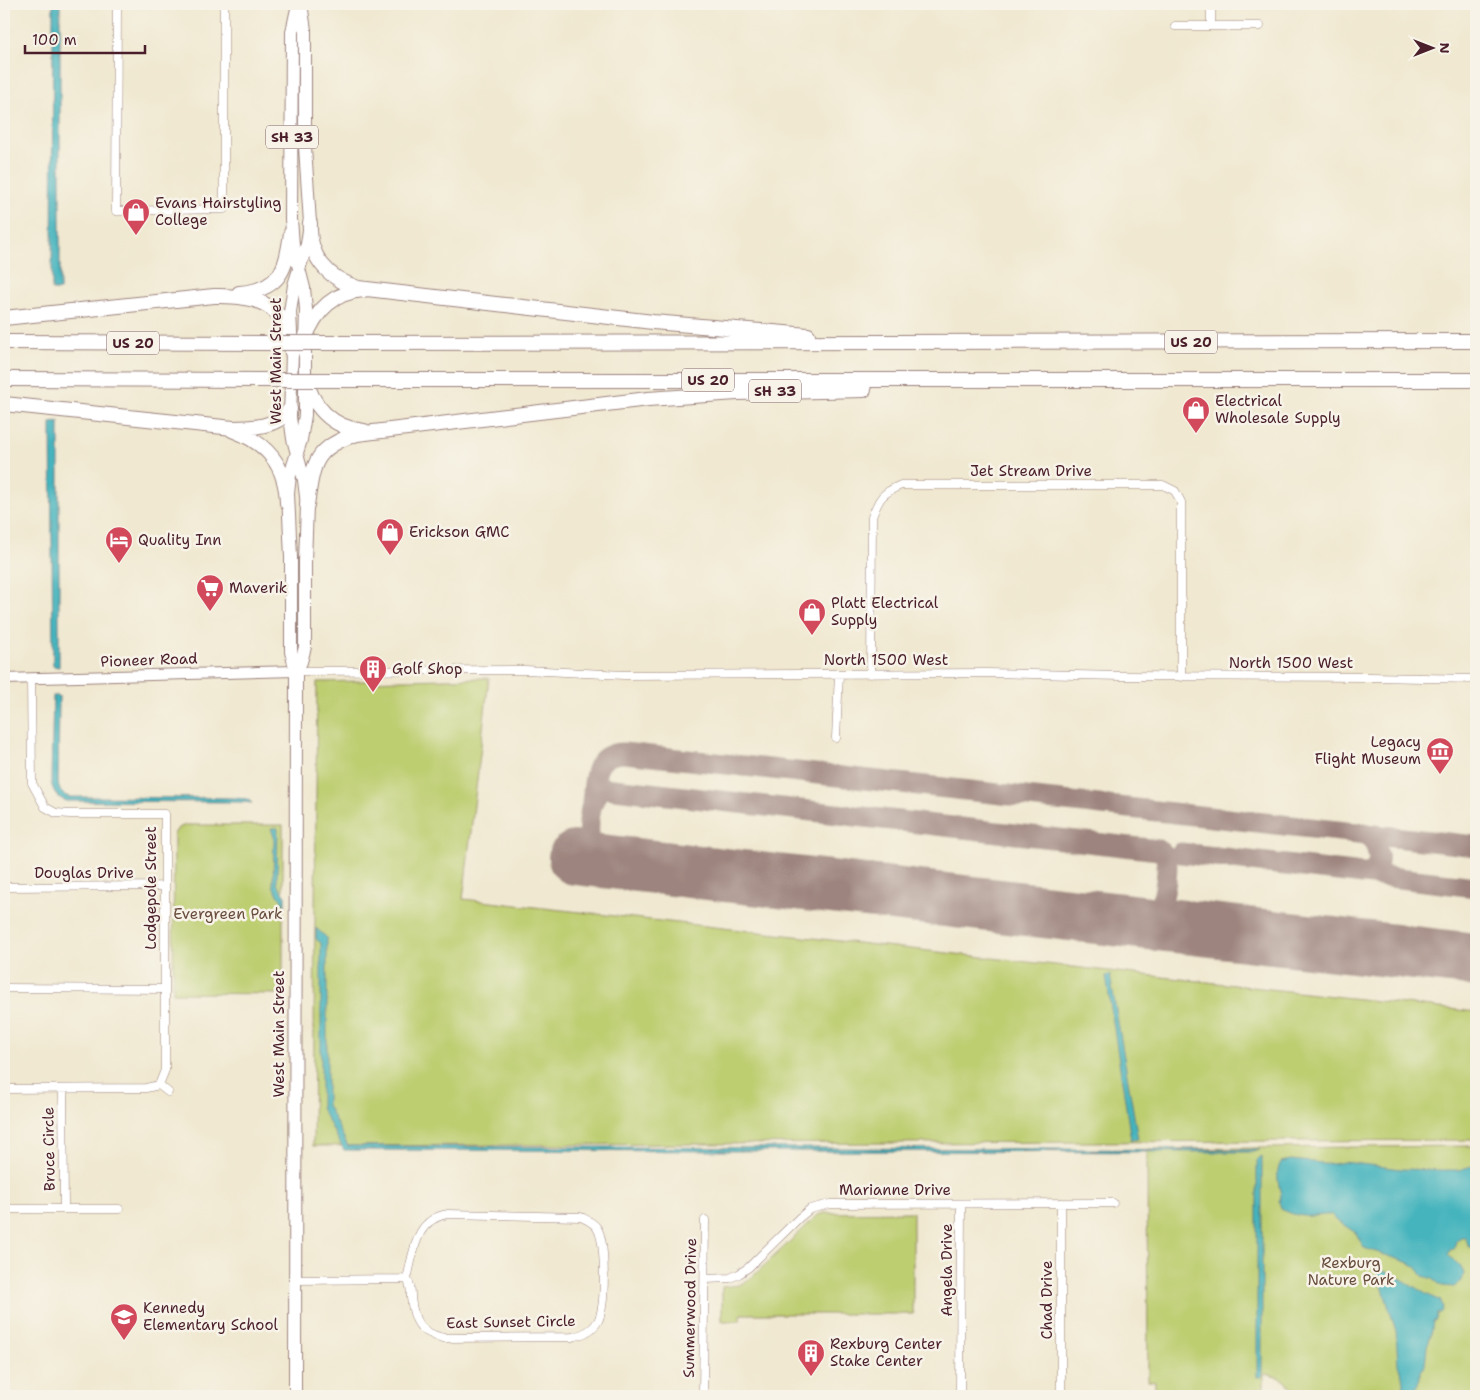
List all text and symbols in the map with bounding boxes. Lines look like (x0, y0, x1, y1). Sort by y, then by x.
scale bar (25, 22, 145, 54)
north arrow (1408, 22, 1458, 72)
text: 100 m (32, 30, 77, 50)
text: N (1436, 42, 1454, 54)
road number: SH 33 (266, 125, 318, 148)
place label: Evans Hairstyling College (155, 193, 282, 230)
shop icon: Evans Hairstyling College (121, 197, 151, 236)
street label: West Main Street (266, 297, 286, 425)
road number: US 20 (1165, 331, 1217, 354)
road number: US 20 (107, 332, 159, 354)
road number: US 20 (682, 368, 734, 392)
road number: SH 33 (749, 380, 801, 402)
place label: Electrical Wholesale Supply (1215, 391, 1341, 428)
shop icon: Electrical Wholesale Supply (1181, 395, 1211, 434)
street label: Jet Stream Drive (970, 461, 1092, 481)
shop icon: Erickson GMC (375, 517, 405, 556)
place label: Erickson GMC (409, 522, 510, 542)
hotel icon: Quality Inn (104, 525, 134, 564)
place label: Quality Inn (138, 530, 221, 550)
supermarket icon: Maverik (195, 573, 225, 612)
place label: Maverik (229, 578, 287, 598)
place label: Platt Electrical Supply (831, 593, 939, 630)
shop icon: Platt Electrical Supply (797, 597, 827, 636)
street label: Pioneer Road (100, 648, 198, 672)
street label: North 1500 West (824, 650, 948, 670)
street label: North 1500 West (1229, 653, 1353, 673)
building icon: Golf Shop (358, 654, 388, 693)
place label: Golf Shop (392, 659, 462, 679)
place label: Legacy Flight Museum (1315, 732, 1421, 769)
museum icon: Legacy Flight Museum (1425, 736, 1455, 775)
street label: Lodgepole Street (141, 826, 161, 950)
street label: Douglas Drive (34, 863, 134, 883)
park label: Evergreen Park (173, 904, 283, 924)
street label: West Main Street (269, 970, 289, 1098)
street label: Bruce Circle (38, 1107, 60, 1191)
street label: Marianne Drive (839, 1180, 951, 1200)
street label: Angela Drive (937, 1223, 957, 1317)
street label: Summerwood Drive (679, 1238, 701, 1378)
park label: Rexburg Nature Park (1307, 1253, 1395, 1290)
street label: Chad Drive (1037, 1261, 1057, 1339)
place label: Kennedy Elementary School (143, 1298, 279, 1335)
school or university icon: Kennedy Elementary School (109, 1302, 139, 1341)
street label: East Sunset Circle (446, 1311, 576, 1333)
place label: Rexburg Center Stake Center (830, 1334, 942, 1371)
building icon: Rexburg Center Stake Center (796, 1338, 826, 1377)

